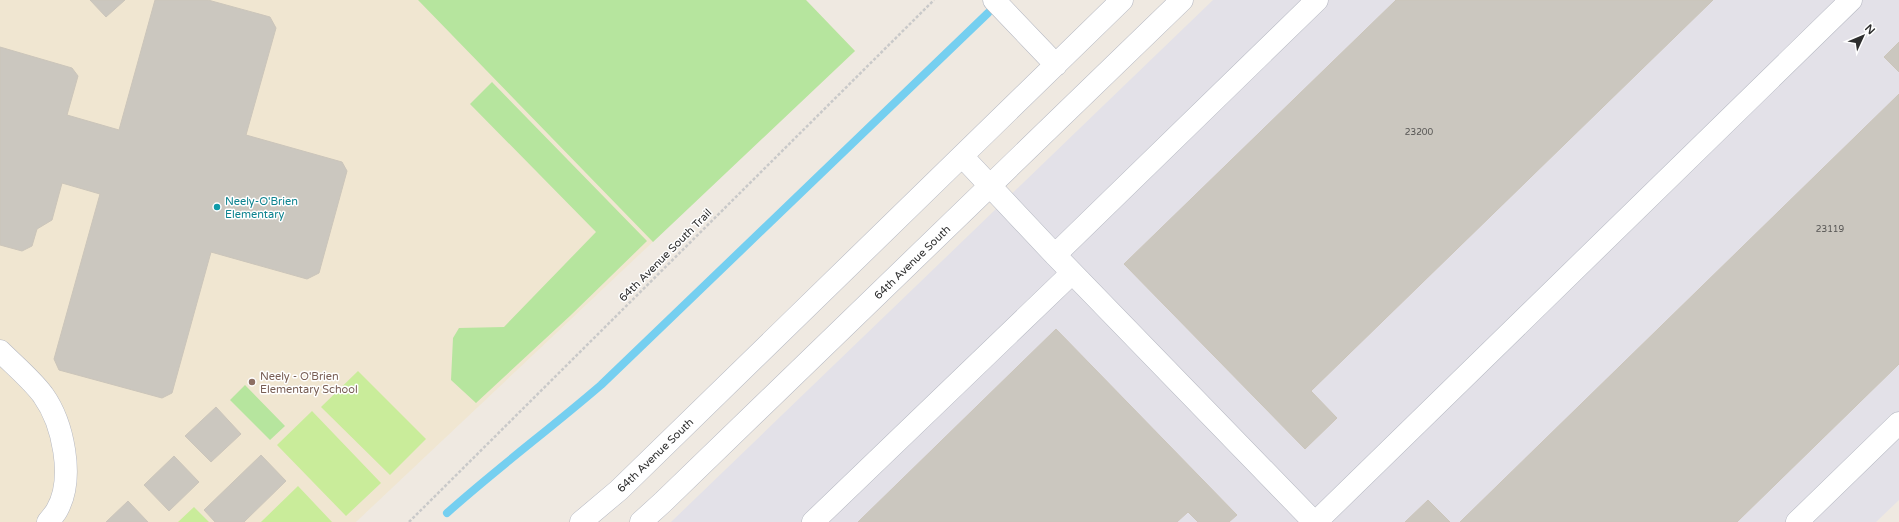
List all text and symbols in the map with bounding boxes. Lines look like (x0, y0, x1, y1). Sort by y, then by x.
north arrow (1843, 16, 1883, 56)
text: N (1862, 22, 1878, 37)
house number: 23200 (1405, 127, 1433, 138)
place label: Neely-O'Brien Elementary (225, 195, 298, 221)
marker: Neely-O'Brien Elementary (212, 202, 222, 212)
street label: 64th Avenue South Trail (616, 206, 714, 304)
street label: 64th Avenue South (872, 223, 953, 302)
house number: 23119 (1816, 224, 1844, 235)
place label: Neely - O'Brien Elementary School (260, 370, 358, 396)
marker: Neely - O'Brien Elementary School (247, 377, 257, 387)
street label: 64th Avenue South (615, 416, 696, 495)

